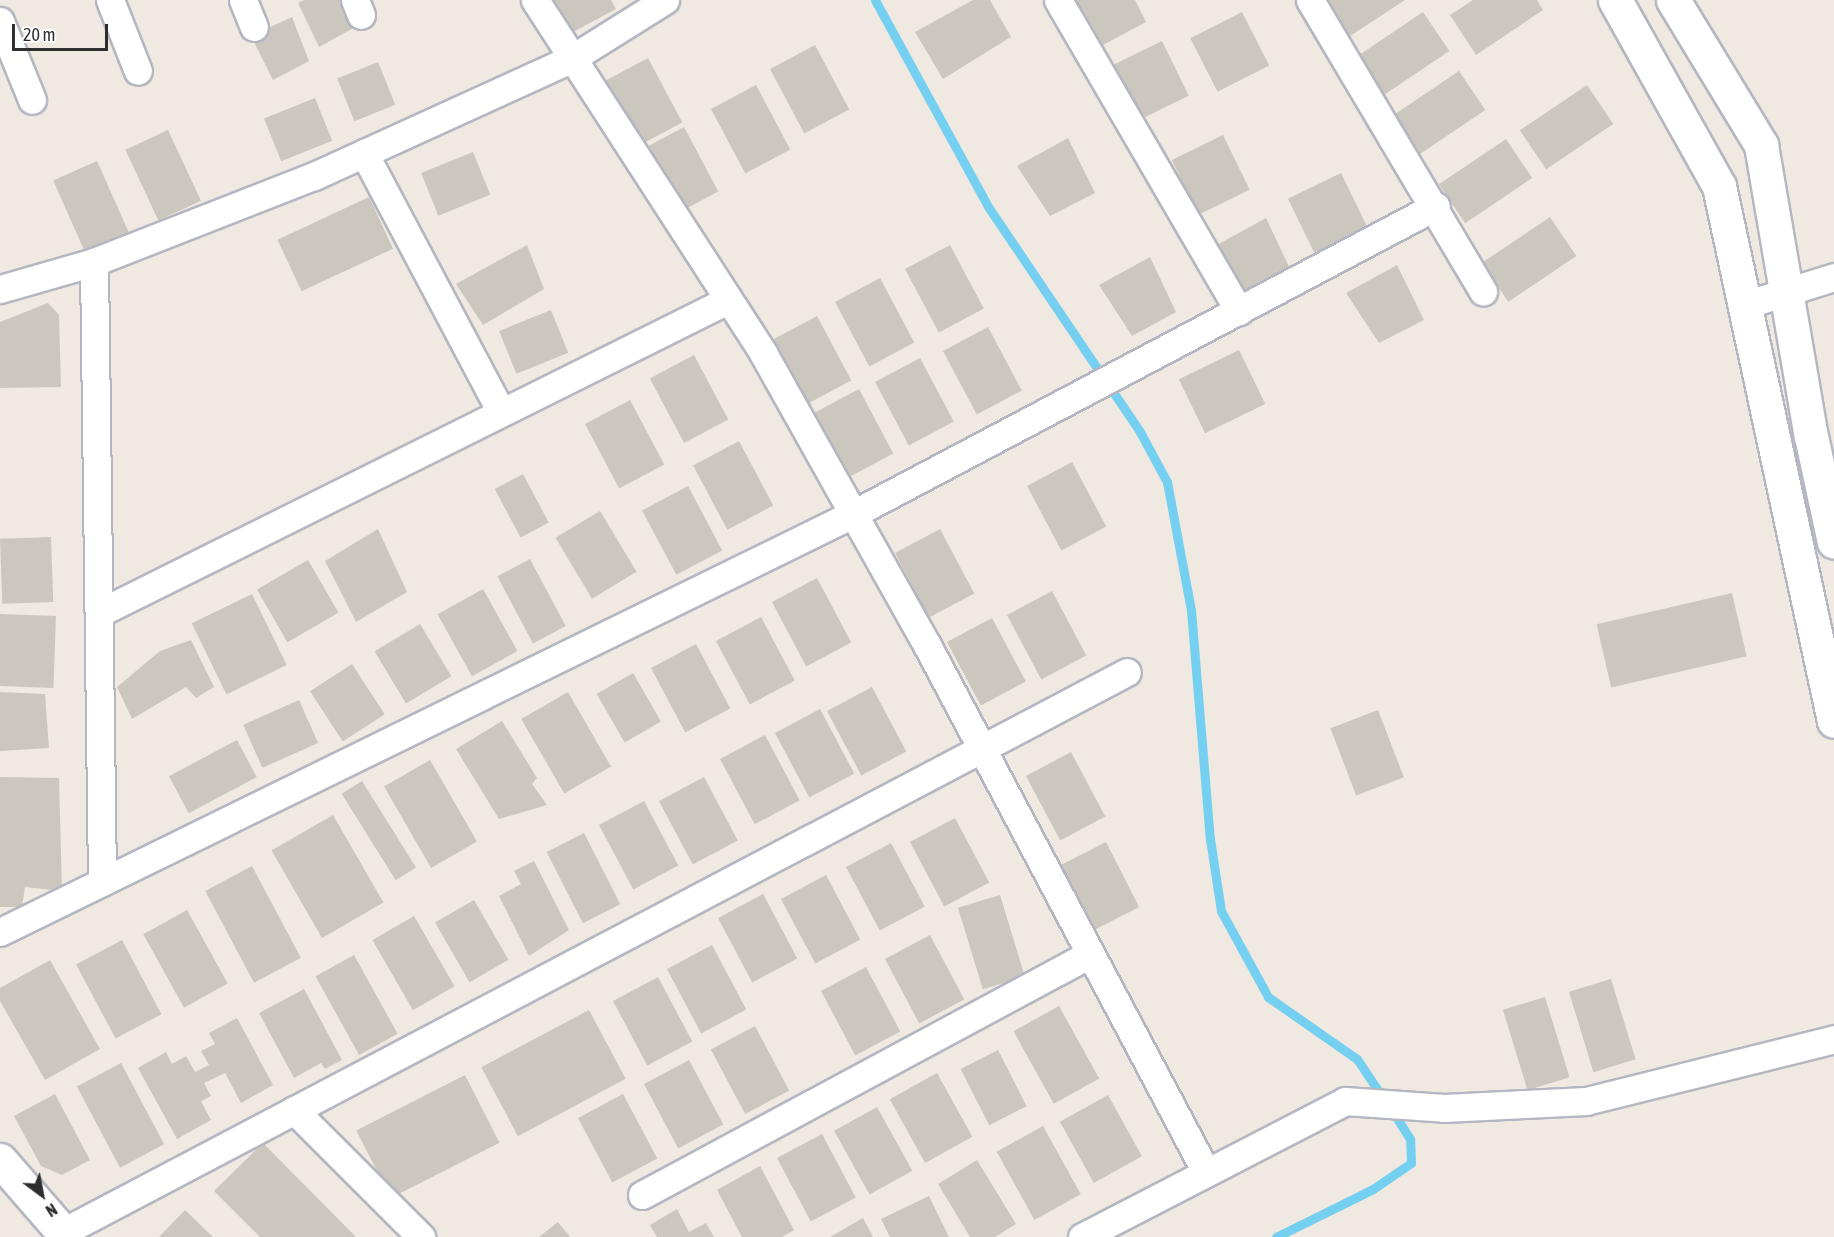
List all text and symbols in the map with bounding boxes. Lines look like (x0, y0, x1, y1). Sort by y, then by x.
scale bar (15, 12, 111, 50)
text: 20 m (23, 24, 55, 45)
north arrow (12, 1165, 72, 1225)
text: N (43, 1200, 60, 1220)

